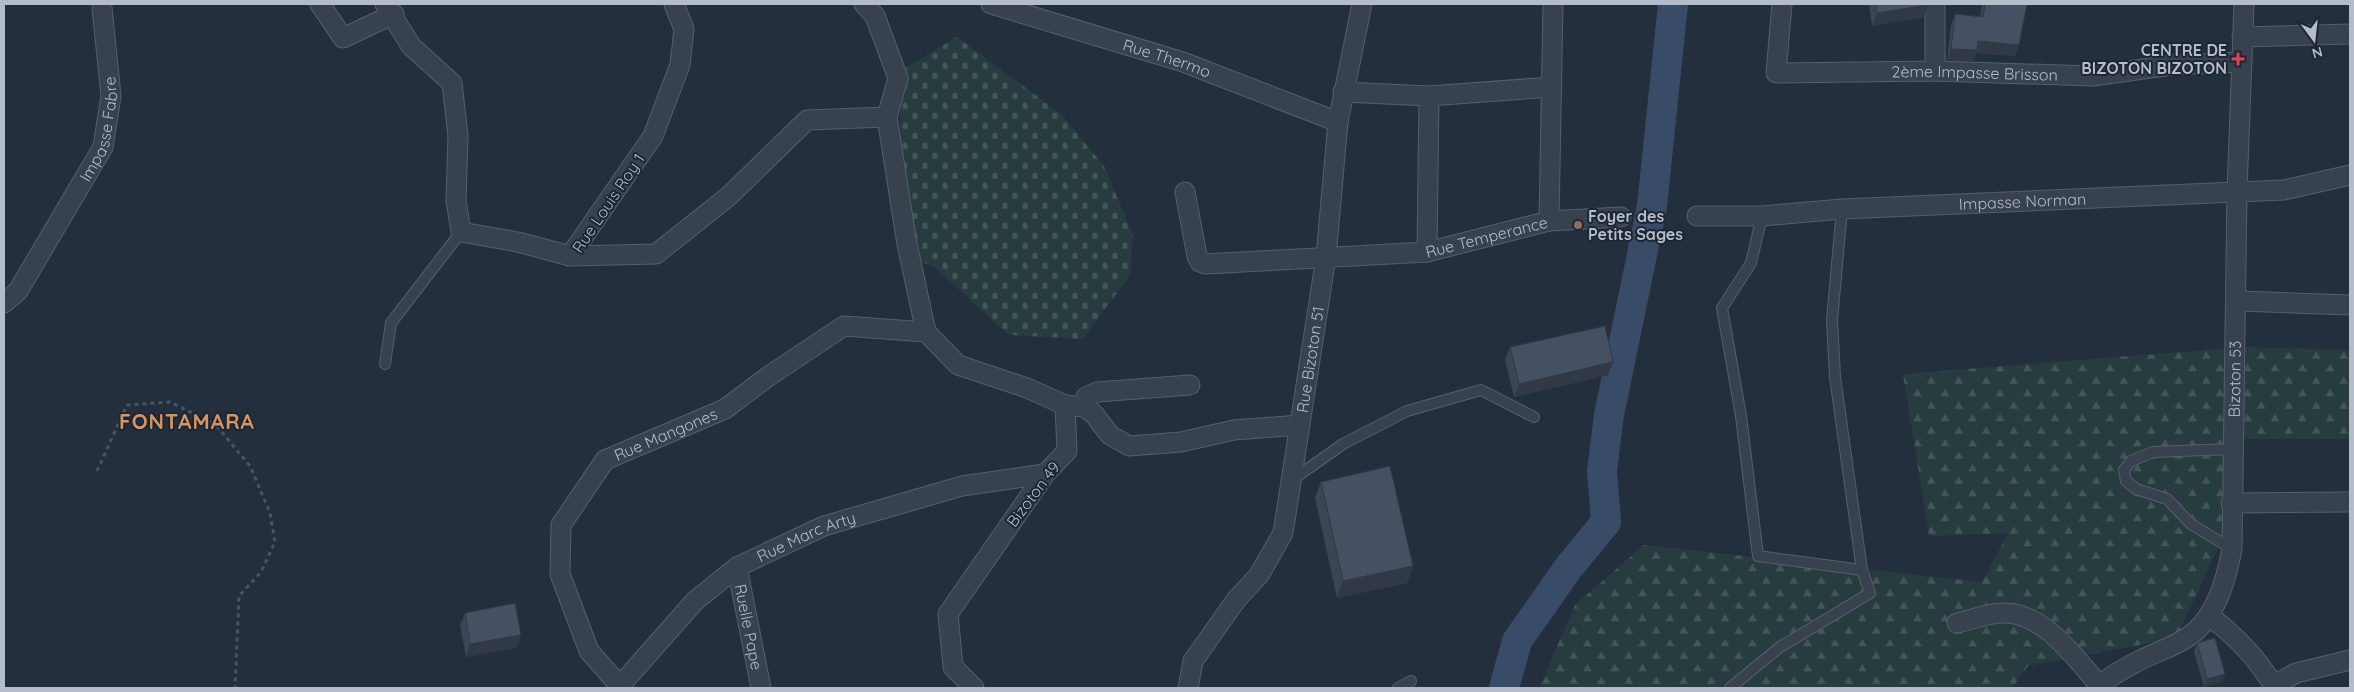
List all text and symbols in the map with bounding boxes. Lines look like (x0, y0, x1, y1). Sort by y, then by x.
north arrow (2289, 15, 2339, 65)
street label: Rue Thermo (1121, 34, 1214, 82)
place label: CENTRE DE BIZOTON BIZOTON (2081, 40, 2227, 78)
text: N (2310, 43, 2325, 63)
marker: CENTRE DE BIZOTON BIZOTON (2231, 52, 2245, 66)
street label: 2ème Impasse Brisson (1891, 61, 2058, 85)
street label: Impasse Fabre (75, 76, 122, 185)
street label: Rue Louis Roy 1 (567, 150, 649, 256)
street label: Impasse Norman (1958, 189, 2087, 214)
place label: Foyer des Petits Sages (1588, 206, 1683, 244)
street label: Rue Temperance (1423, 212, 1550, 262)
marker: Foyer des Petits Sages (1572, 219, 1584, 231)
street label: Rue Bizoton 51 (1292, 305, 1328, 414)
street label: Bizoton 53 (2224, 340, 2245, 417)
street label: Rue Mangones (611, 403, 720, 465)
district label: FONTAMARA (119, 408, 255, 434)
street label: Bizoton 49 (1002, 457, 1064, 531)
street label: Rue Marc Arty (754, 507, 858, 566)
street label: Ruelle Pape (731, 582, 767, 672)

